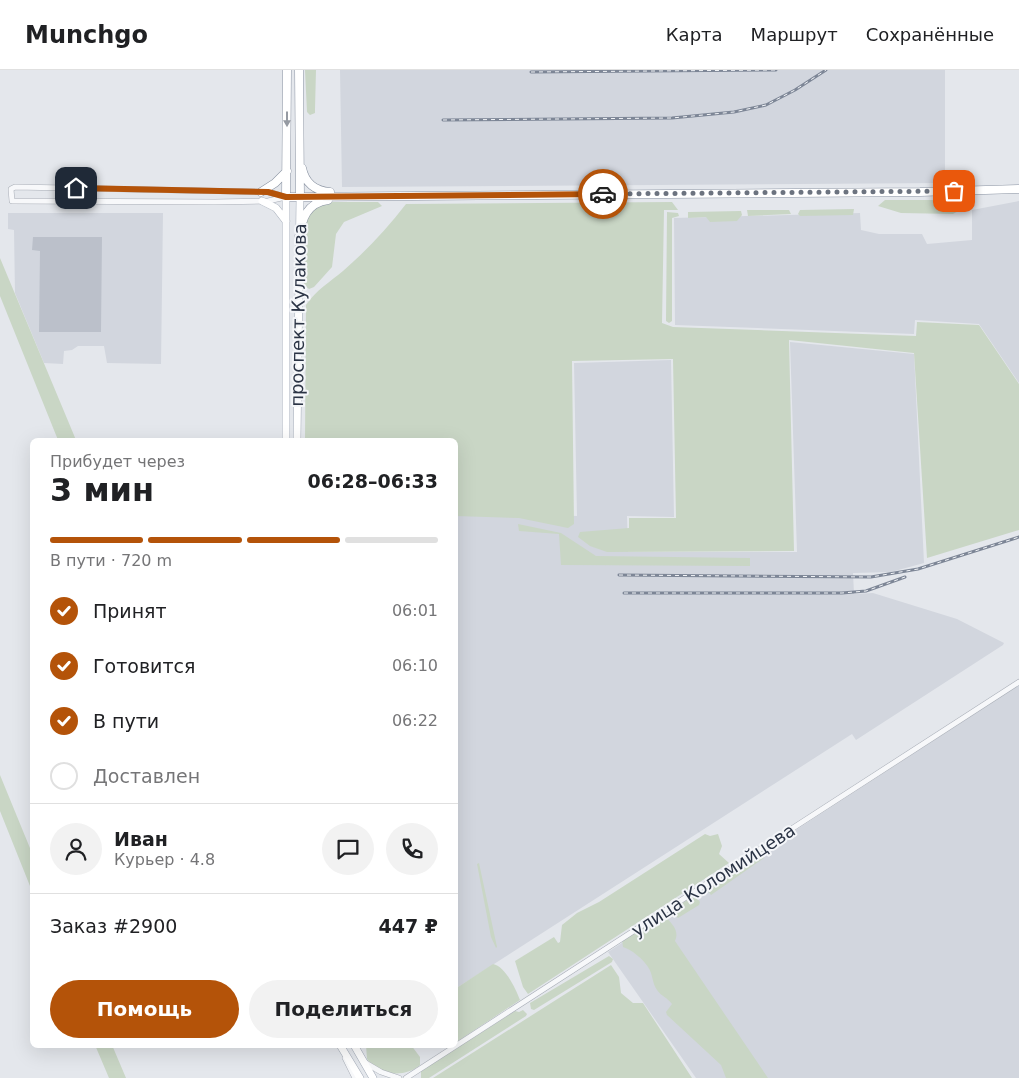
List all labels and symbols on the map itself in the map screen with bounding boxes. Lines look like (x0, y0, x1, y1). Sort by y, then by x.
one-way arrow (283, 111, 291, 127)
pin (55, 167, 97, 209)
courier (578, 169, 628, 219)
pin (933, 170, 975, 212)
street label: проспект Кулакова (286, 223, 310, 407)
street label: улица Коломийцева (627, 819, 799, 941)

